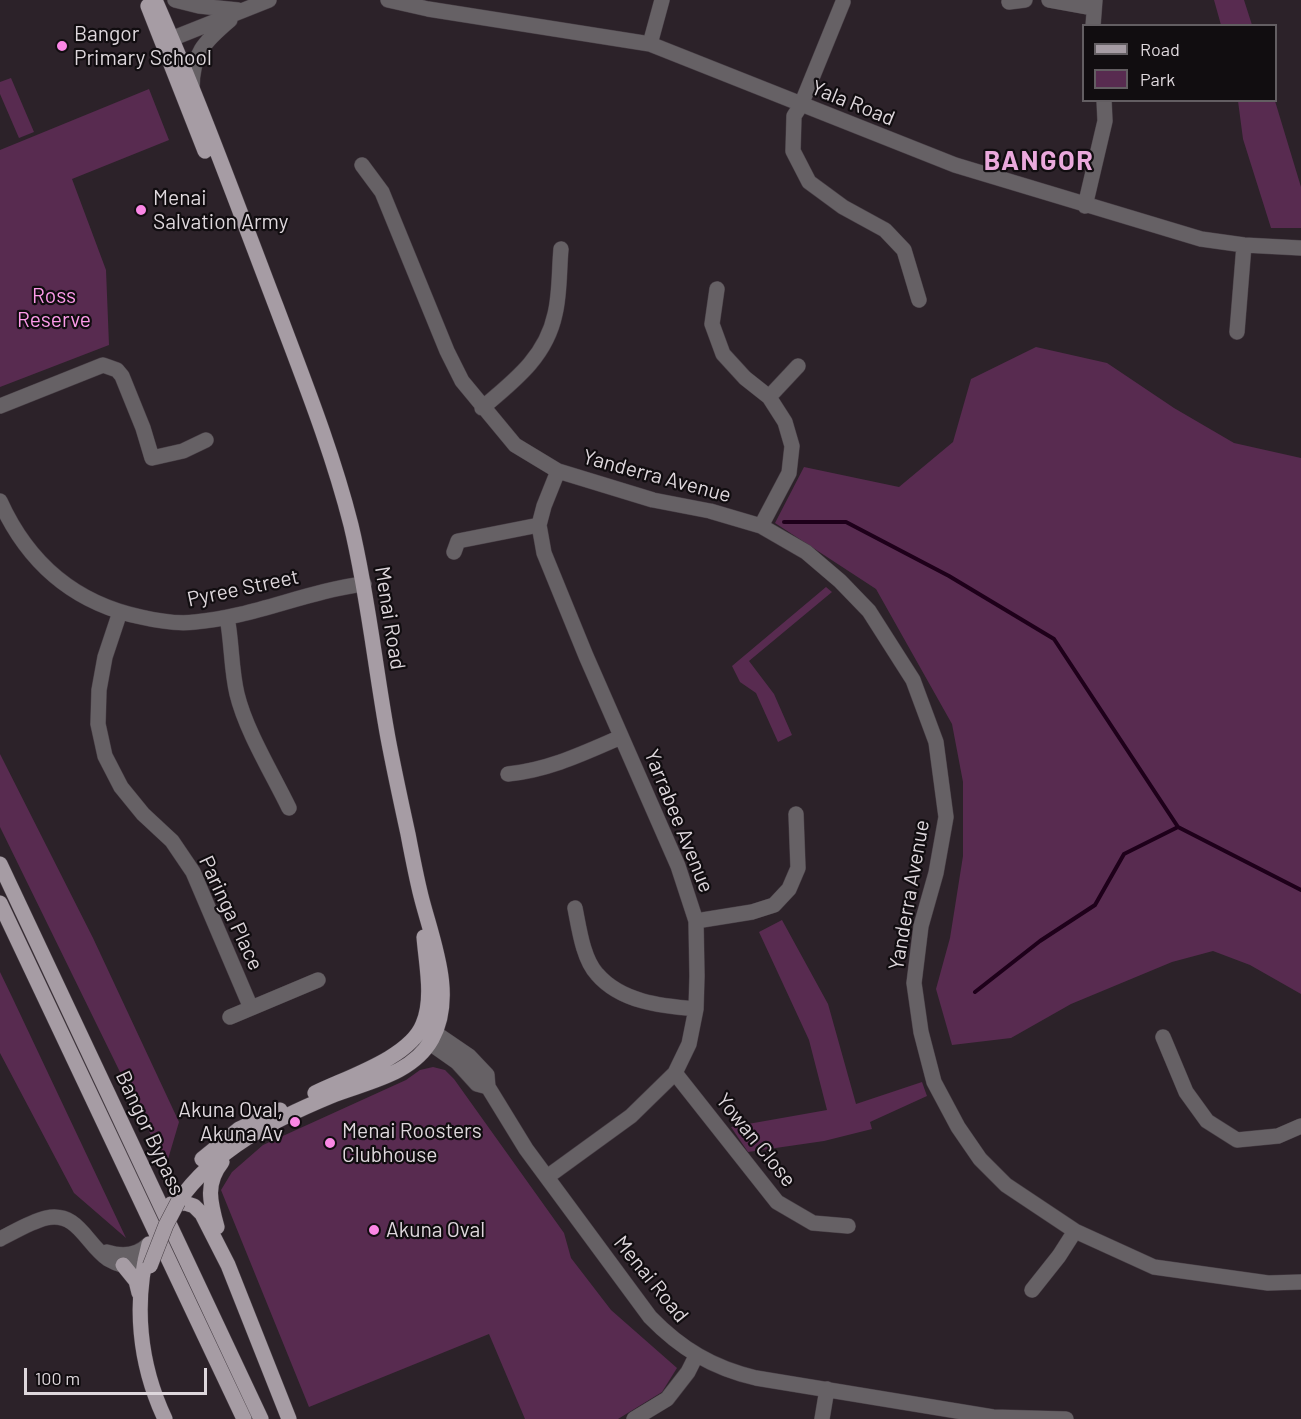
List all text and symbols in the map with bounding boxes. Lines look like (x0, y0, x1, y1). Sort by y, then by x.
place label: Bangor Primary School (74, 21, 212, 71)
legend (1082, 24, 1277, 102)
text: Road (1140, 38, 1180, 60)
marker: Bangor Primary School (55, 39, 69, 53)
text: Park (1140, 68, 1175, 90)
street label: Yala Road (808, 75, 898, 131)
district label: BANGOR (984, 145, 1094, 177)
place label: Menai Salvation Army (153, 185, 288, 235)
marker: Menai Salvation Army (134, 203, 148, 217)
park label: Ross Reserve (17, 283, 91, 333)
street label: Yanderra Avenue (580, 444, 734, 508)
street label: Pyree Street (185, 564, 301, 612)
street label: Menai Road (369, 565, 411, 671)
street label: Yarrabee Avenue (639, 746, 719, 896)
street label: Yanderra Avenue (883, 818, 935, 972)
street label: Paringa Place (193, 852, 269, 974)
street label: Bangor Bypass (110, 1067, 190, 1199)
street label: Yowan Close (711, 1088, 801, 1192)
place label: Akuna Oval, Akuna Av (178, 1097, 283, 1147)
marker: Akuna Oval, Akuna Av (288, 1115, 302, 1129)
place label: Menai Roosters Clubhouse (342, 1118, 482, 1168)
marker: Menai Roosters Clubhouse (323, 1136, 337, 1150)
place label: Akuna Oval (386, 1217, 485, 1243)
marker: Akuna Oval (367, 1223, 381, 1237)
street label: Menai Road (608, 1231, 694, 1327)
scale bar (27, 1356, 210, 1394)
text: 100 m (35, 1367, 80, 1389)

